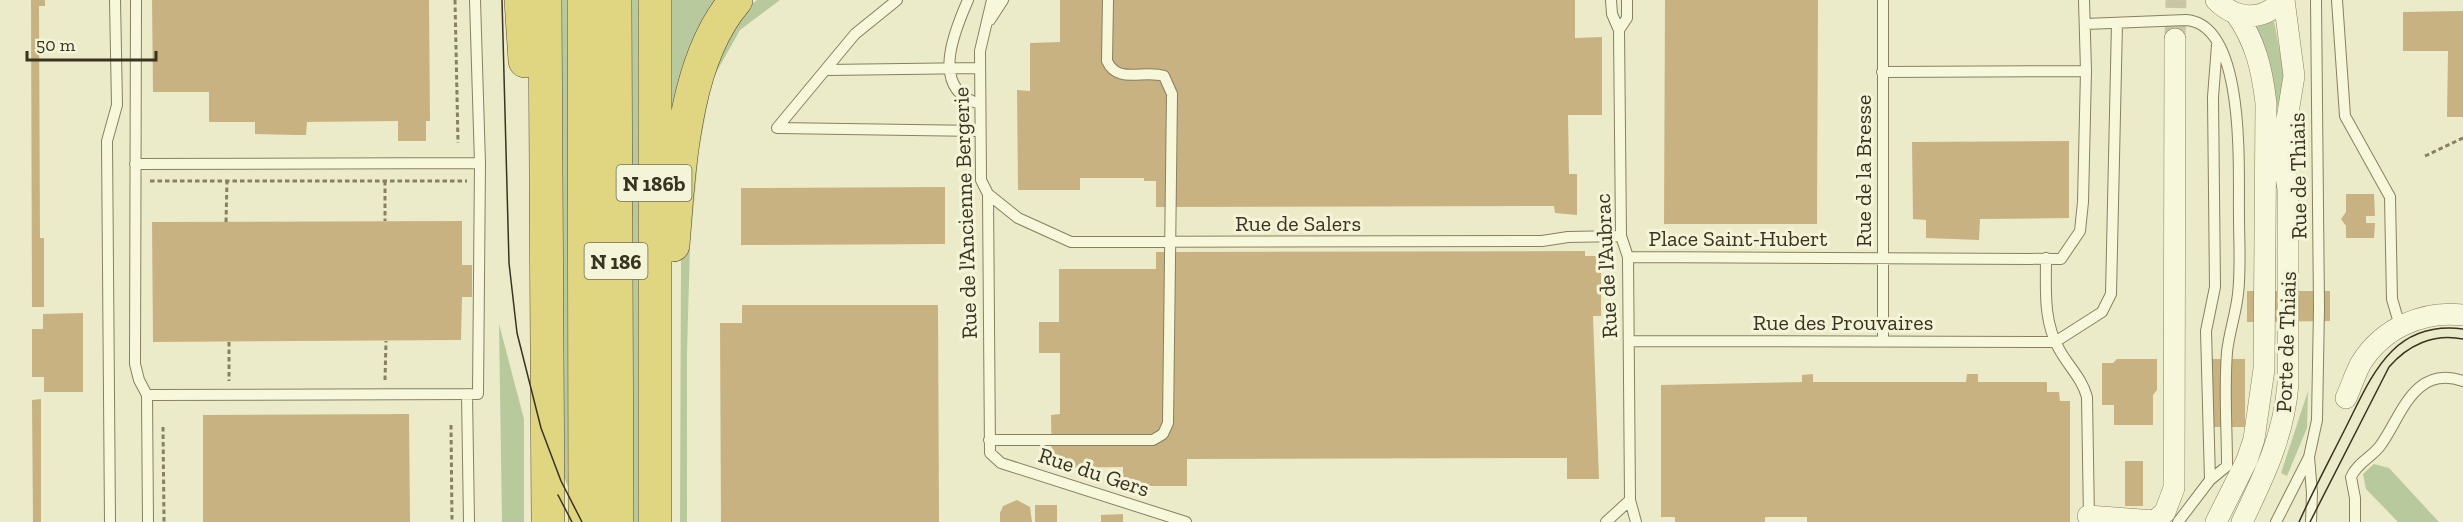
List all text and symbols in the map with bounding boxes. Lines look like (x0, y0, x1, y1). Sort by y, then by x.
scale bar (27, 24, 156, 62)
text: 50 m (36, 34, 76, 56)
street label: Rue de l'Ancienne Bergerie (947, 87, 983, 339)
street label: Rue de la Bresse (1850, 95, 1877, 247)
street label: Rue de Thiais (2283, 112, 2313, 240)
road number: N 186b (616, 165, 692, 201)
street label: Rue de l'Aubrac (1589, 193, 1623, 339)
street label: Rue de Salers (1235, 210, 1361, 237)
street label: Place Saint-Hubert (1649, 225, 1828, 252)
road number: N 186 (584, 243, 648, 279)
street label: Porte de Thiais (2270, 271, 2302, 413)
street label: Rue des Prouvaires (1753, 309, 1933, 336)
street label: Rue du Gers (1035, 441, 1153, 503)

